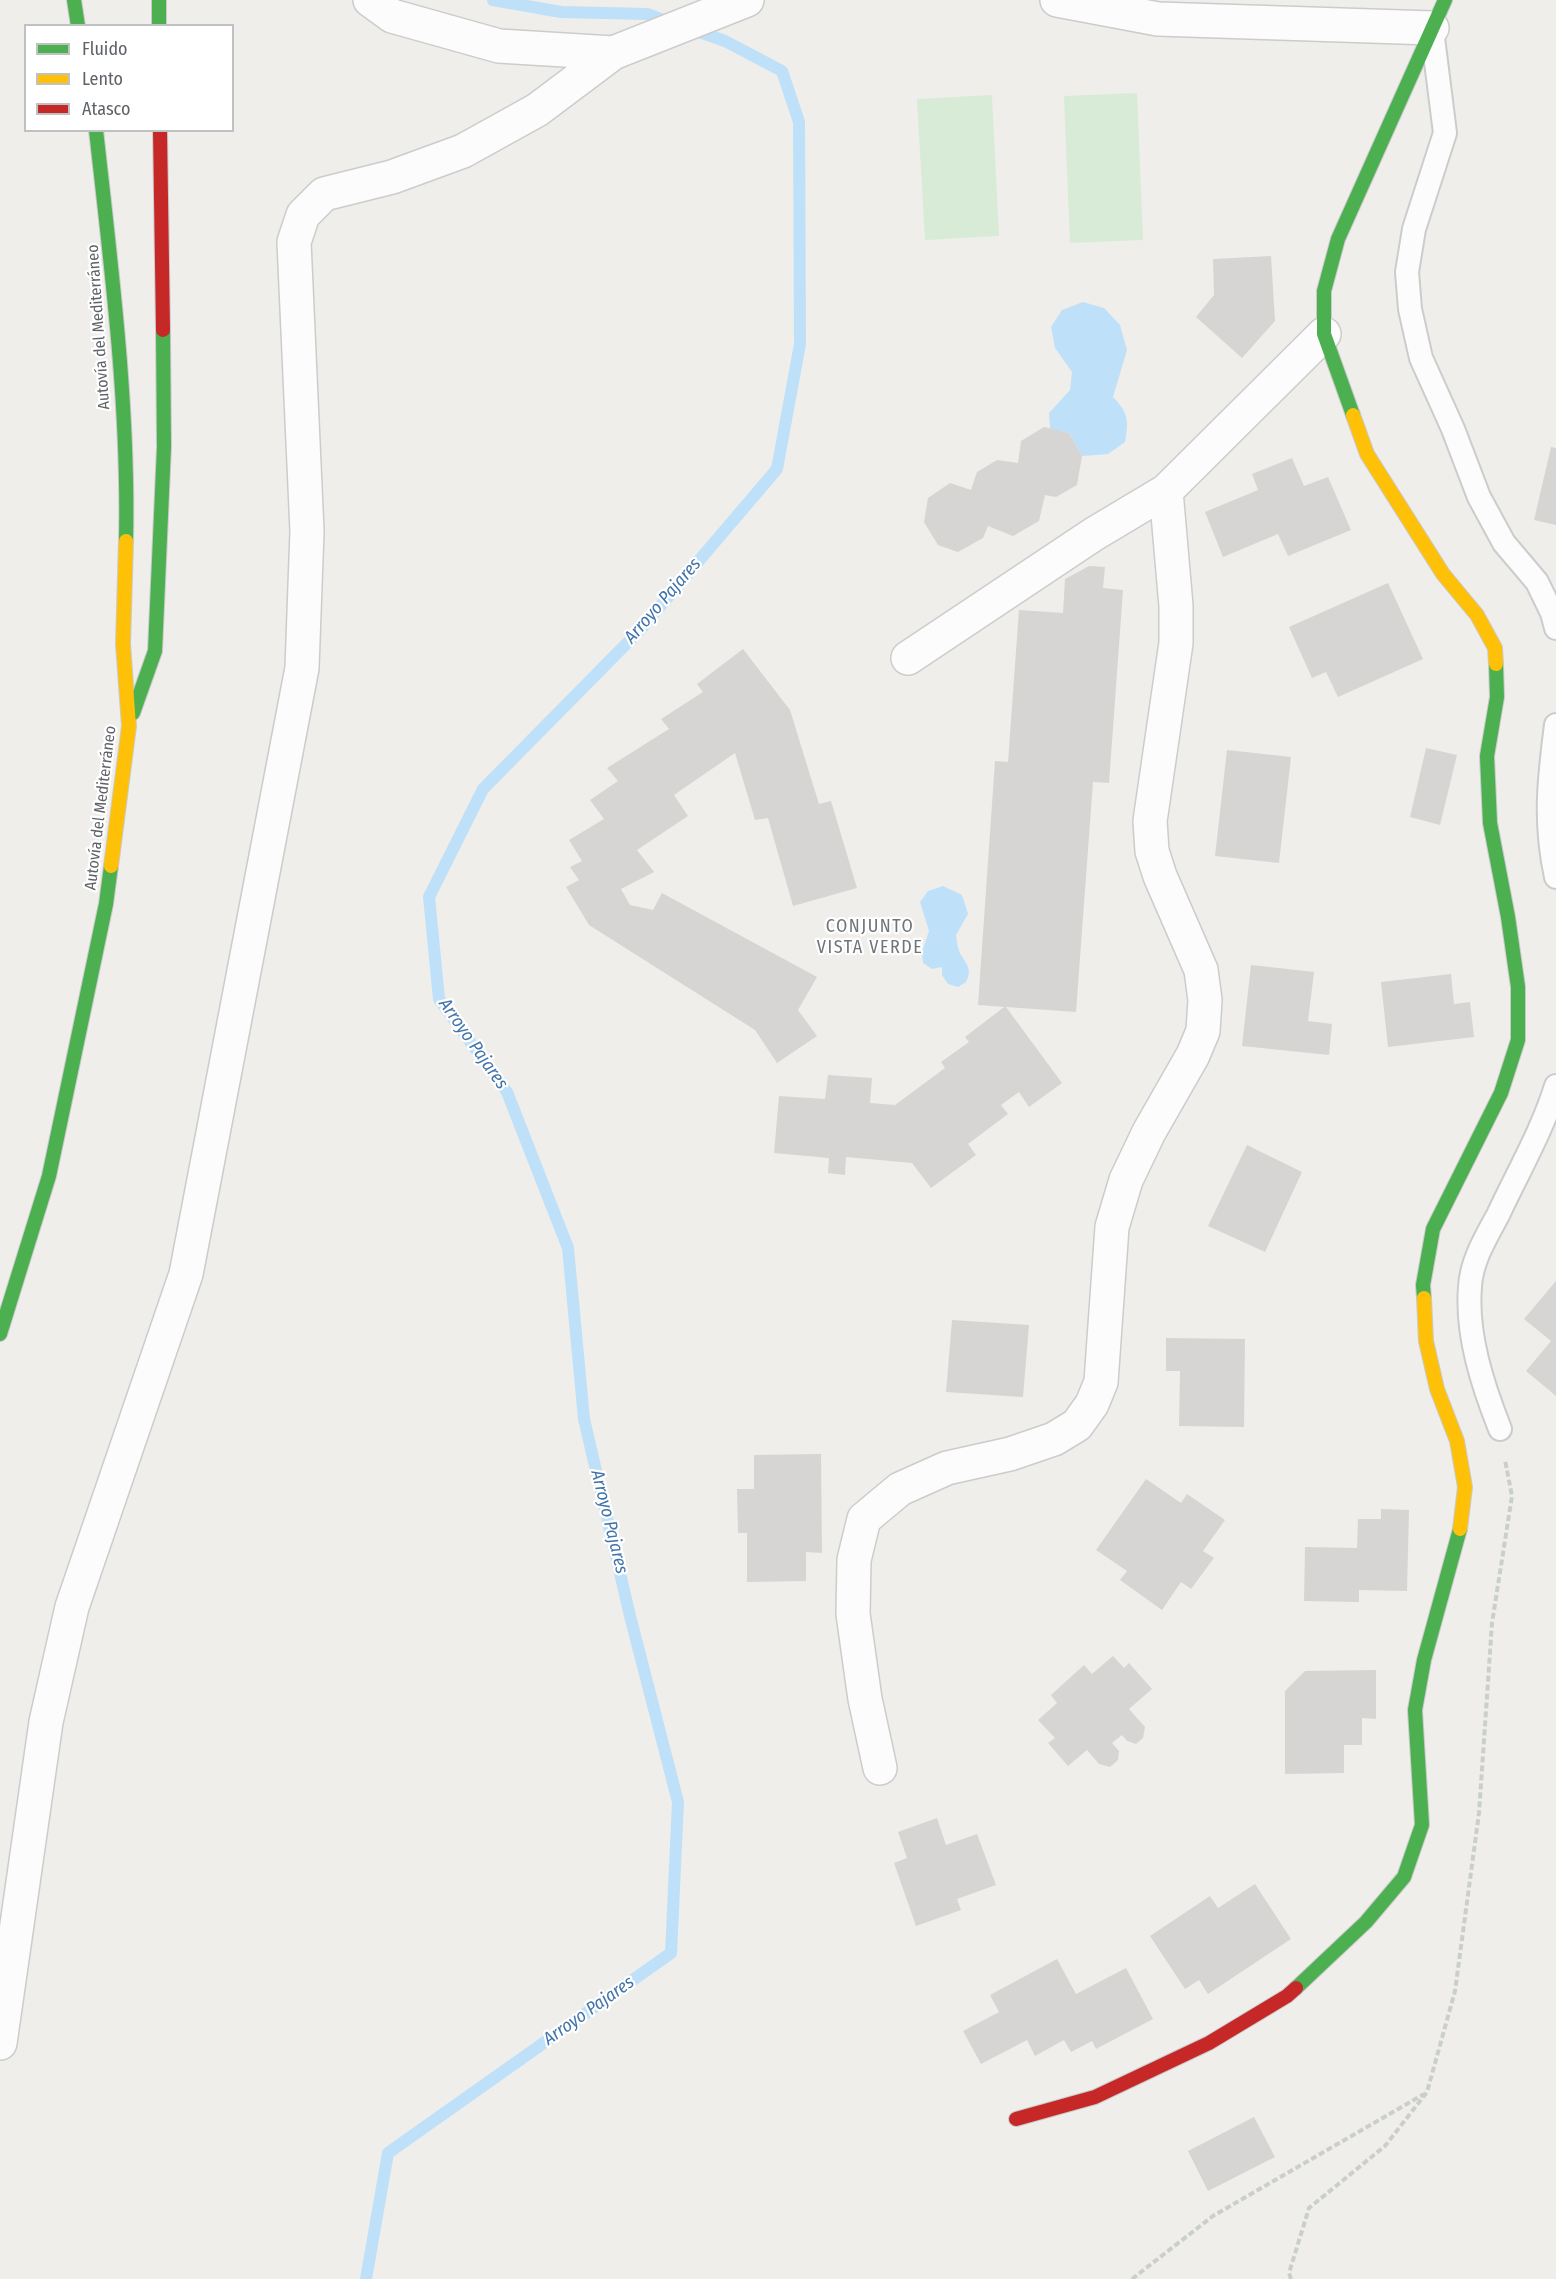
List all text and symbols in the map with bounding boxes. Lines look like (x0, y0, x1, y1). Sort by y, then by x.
legend (24, 24, 234, 132)
text: Fluido (82, 38, 128, 60)
text: Lento (82, 68, 123, 90)
text: Atasco (82, 98, 130, 120)
street label: Autovía del Mediterráneo (84, 244, 114, 410)
water label: Arroyo Pajares (620, 554, 706, 648)
street label: Autovía del Mediterráneo (81, 725, 121, 891)
district label: CONJUNTO VISTA VERDE (817, 916, 923, 958)
water label: Arroyo Pajares (434, 994, 512, 1094)
water label: Arroyo Pajares (586, 1468, 632, 1576)
water label: Arroyo Pajares (539, 1972, 639, 2050)

